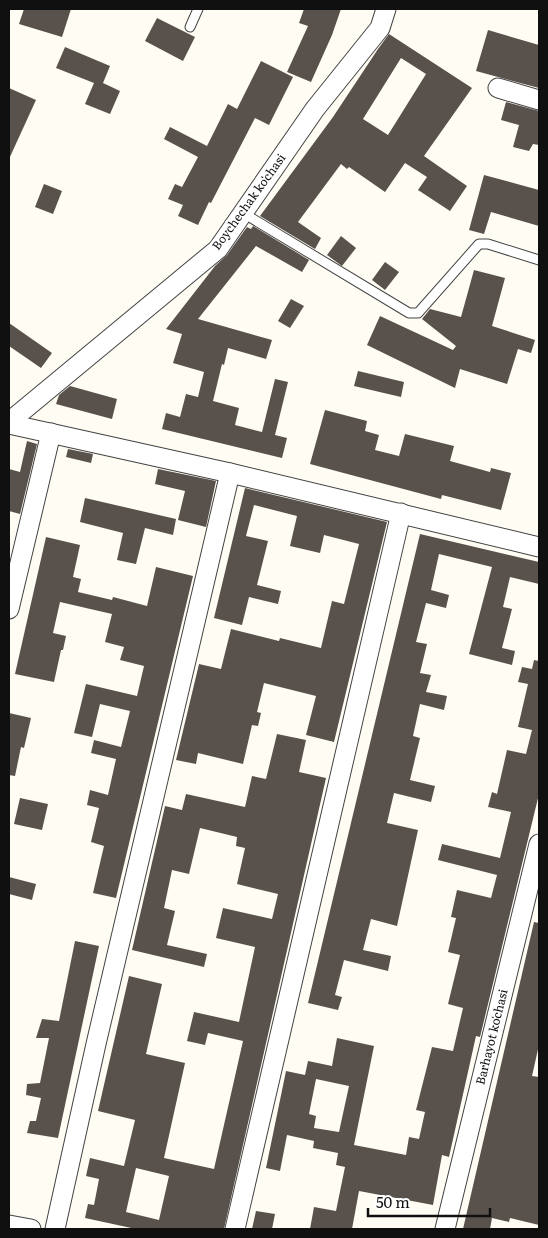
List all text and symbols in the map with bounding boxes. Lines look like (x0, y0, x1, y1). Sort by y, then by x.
street label: Boychechak koʻchasi (207, 150, 289, 253)
street label: Barhayot koʻchasi (470, 987, 512, 1086)
scale bar (368, 1186, 490, 1218)
text: 50 m (376, 1190, 410, 1213)

